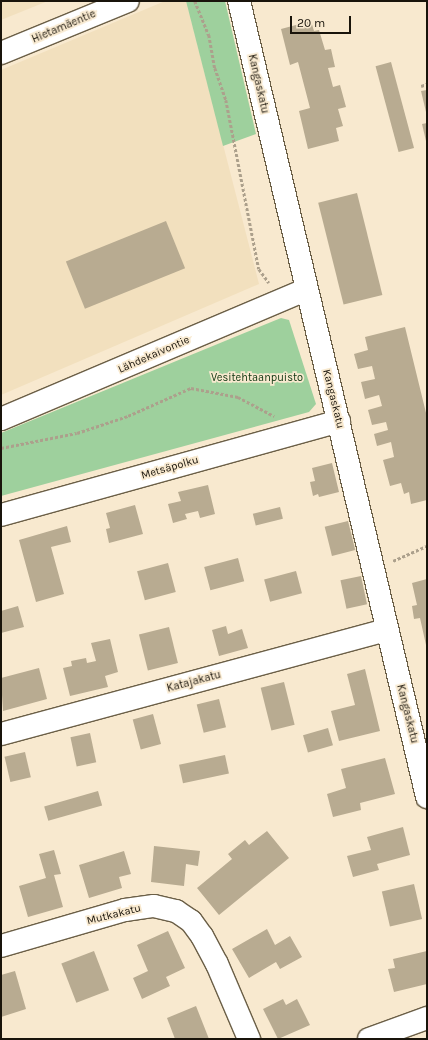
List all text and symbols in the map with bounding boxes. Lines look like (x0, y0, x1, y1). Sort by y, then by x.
street label: Hietamäentie (30, 8, 98, 46)
scale bar (292, 8, 353, 34)
text: 20 m (297, 16, 325, 30)
street label: Kangaskatu (245, 53, 271, 115)
street label: Lähdekaivontie (116, 333, 192, 377)
street label: Kangaskatu (319, 368, 347, 430)
park label: Vesitehtaanpuisto (211, 371, 303, 385)
street label: Metsäpolku (140, 453, 200, 483)
street label: Katajakatu (165, 668, 223, 696)
street label: Kangaskatu (393, 683, 421, 745)
street label: Mutkakatu (86, 902, 142, 928)

